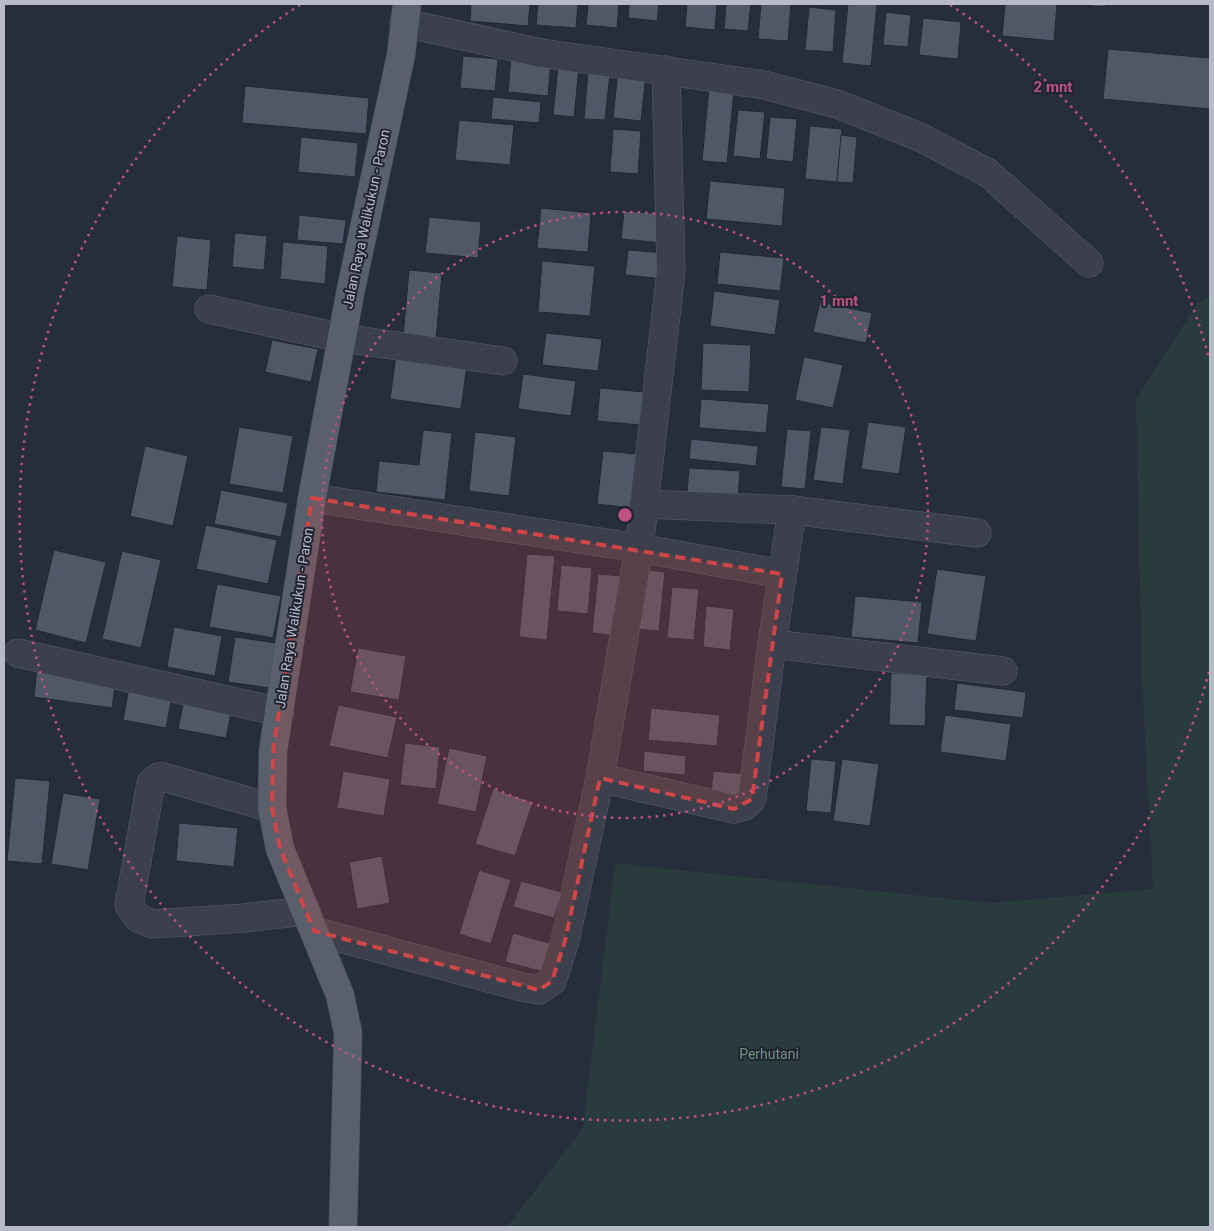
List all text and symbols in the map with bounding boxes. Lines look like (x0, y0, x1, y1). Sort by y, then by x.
text: 2 mnt (1034, 78, 1072, 96)
street label: Jalan Raya Walikukun - Paron (339, 128, 393, 310)
text: 1 mnt (820, 292, 858, 310)
centre of rings (616, 506, 634, 524)
street label: Jalan Raya Walikukun - Paron (272, 526, 316, 710)
park label: Perhutani (739, 1046, 799, 1062)

